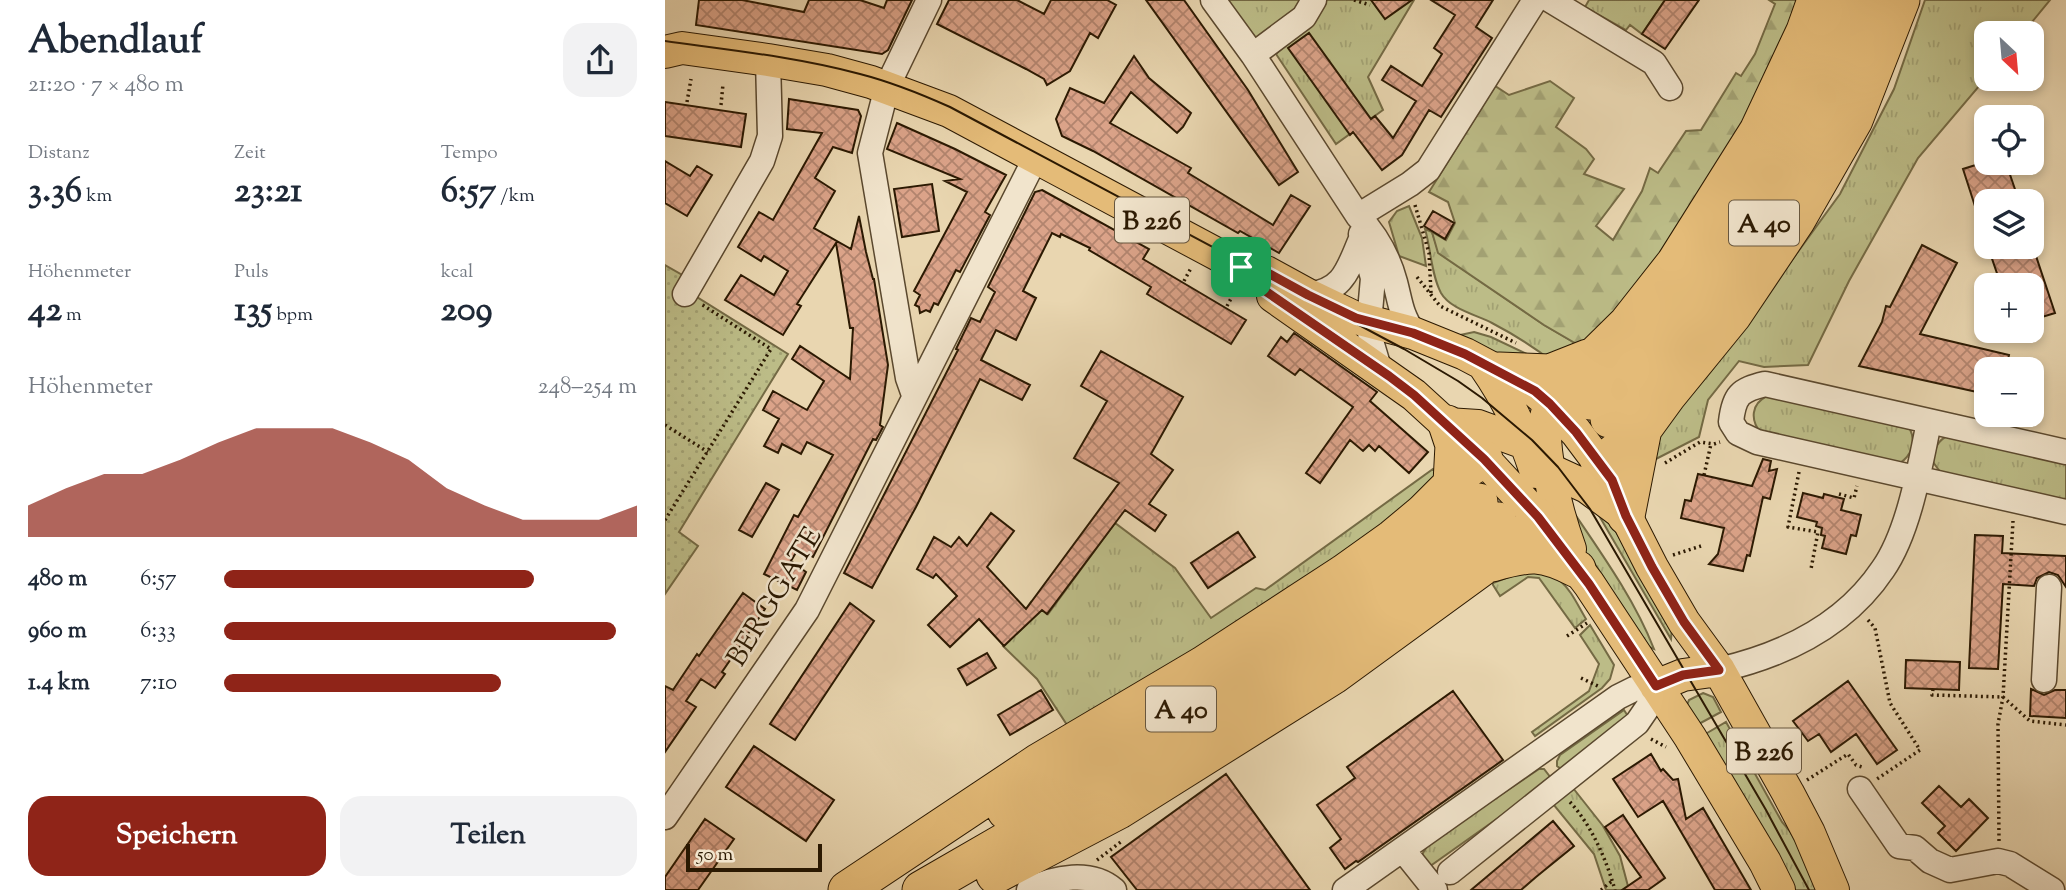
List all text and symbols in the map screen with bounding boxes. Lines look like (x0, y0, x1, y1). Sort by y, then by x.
text: Abendlauf (28, 16, 203, 70)
north arrow (1974, 21, 2044, 91)
map controls (1974, 21, 2044, 427)
button: share (563, 23, 637, 97)
text: 21:20 · 7 × 480 m (28, 69, 184, 102)
button: locate (1974, 105, 2044, 175)
text: Distanz (28, 140, 90, 167)
text: Zeit (234, 140, 266, 167)
text: Tempo (441, 140, 498, 167)
text: 3.36 (28, 167, 82, 218)
text: 23:21 (234, 167, 302, 218)
text: 6:57 (441, 167, 496, 218)
text: km (82, 183, 112, 210)
text: /km (496, 183, 535, 210)
button: layers (1974, 189, 2044, 259)
road number: B 226 (1115, 197, 1189, 242)
road number: A 40 (1729, 200, 1799, 246)
pin (1211, 237, 1271, 297)
icon: arrive (1222, 248, 1260, 286)
text: Höhenmeter (28, 259, 131, 286)
text: Puls (234, 259, 269, 286)
text: kcal (441, 259, 473, 286)
button: + (1974, 273, 2044, 343)
text: 42 (28, 286, 62, 337)
text: 135 (234, 286, 272, 337)
text: 209 (441, 286, 493, 337)
text: m (62, 302, 82, 329)
text: bpm (272, 302, 313, 329)
button: − (1974, 357, 2044, 427)
text: Höhenmeter (28, 371, 153, 404)
text: 248–254 m (538, 371, 637, 404)
street label: BERGGATE (718, 520, 833, 675)
text: 480 m (28, 563, 87, 596)
text: 6:57 (140, 563, 177, 596)
text: 960 m (28, 615, 87, 648)
text: 6:33 (140, 615, 176, 648)
text: 1.4 km (28, 667, 90, 700)
text: 7:10 (140, 667, 177, 700)
road number: A 40 (1146, 687, 1216, 732)
road number: B 226 (1727, 729, 1801, 774)
button: Speichern (28, 796, 326, 876)
button: Teilen (340, 796, 637, 876)
scale bar (686, 841, 823, 873)
text: 50 m (697, 842, 733, 869)

